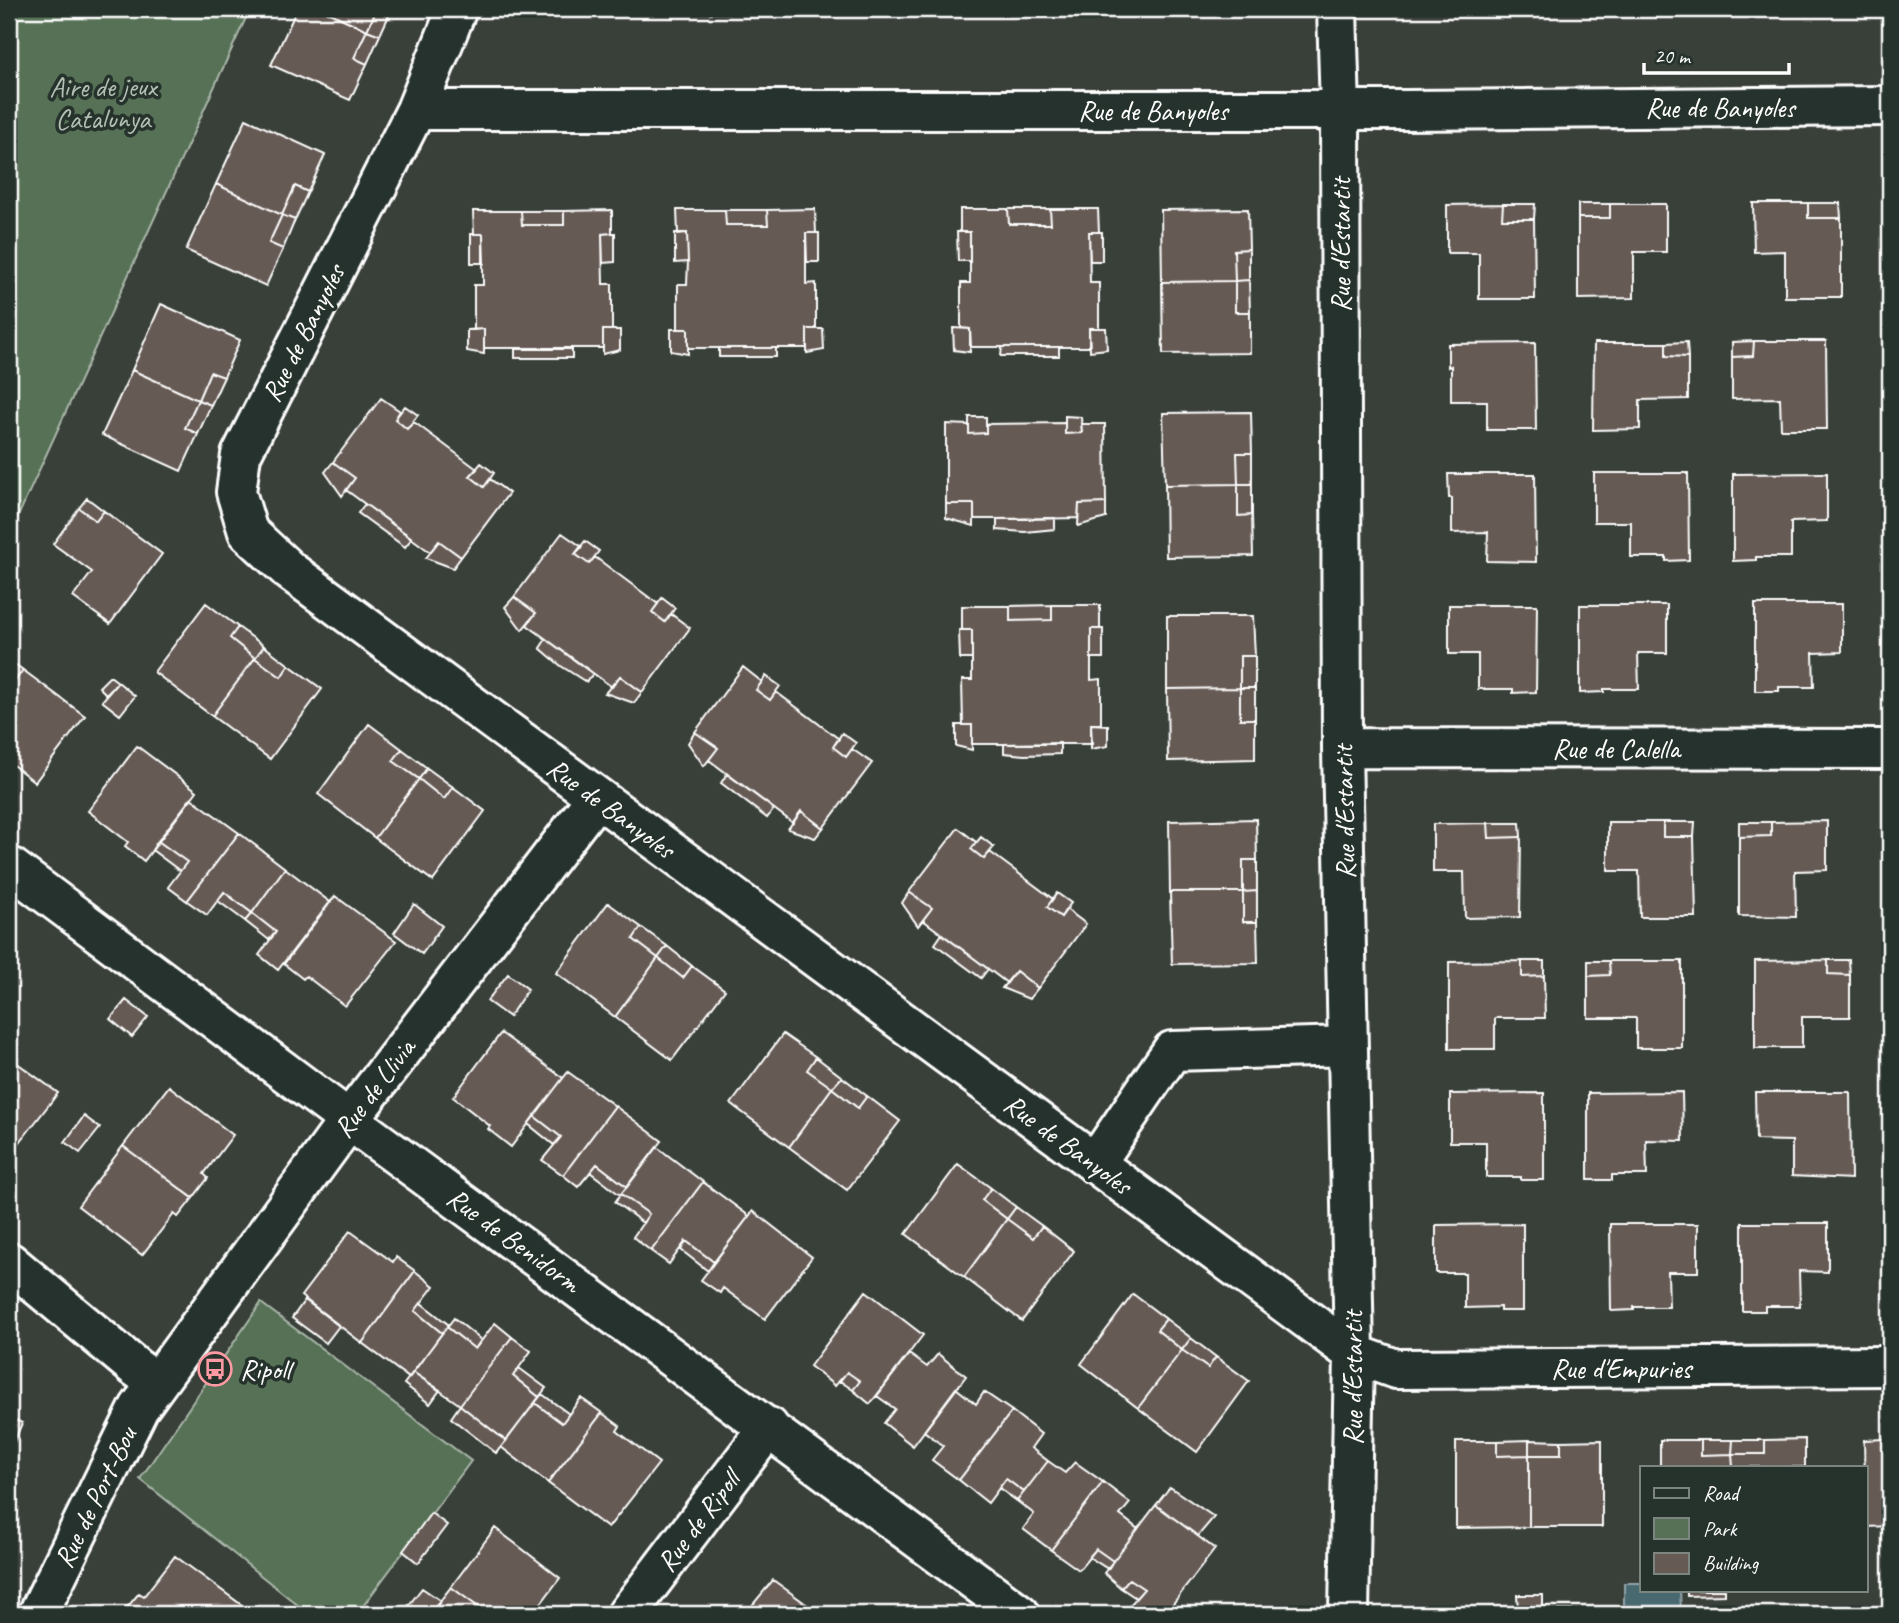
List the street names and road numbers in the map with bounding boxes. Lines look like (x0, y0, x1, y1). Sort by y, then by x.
street label: Rue de Banyoles (1645, 90, 1797, 125)
street label: Rue de Banyoles (1078, 93, 1230, 128)
street label: Rue d'Estartit (1323, 175, 1358, 312)
street label: Rue de Banyoles (253, 256, 354, 408)
street label: Rue de Calella (1552, 731, 1682, 766)
street label: Rue d'Estartit (1325, 742, 1363, 880)
street label: Rue de Banyoles (540, 750, 684, 868)
street label: Rue de Llivia (325, 1029, 424, 1145)
street label: Rue de Banyoles (997, 1086, 1141, 1204)
street label: Rue de Benidorm (440, 1180, 589, 1301)
street label: Rue d'Estartit (1335, 1308, 1370, 1445)
street label: Rue d'Empuries (1551, 1351, 1694, 1386)
street label: Rue de Port-Bou (46, 1419, 145, 1573)
street label: Rue de Ripoll (649, 1459, 751, 1578)

